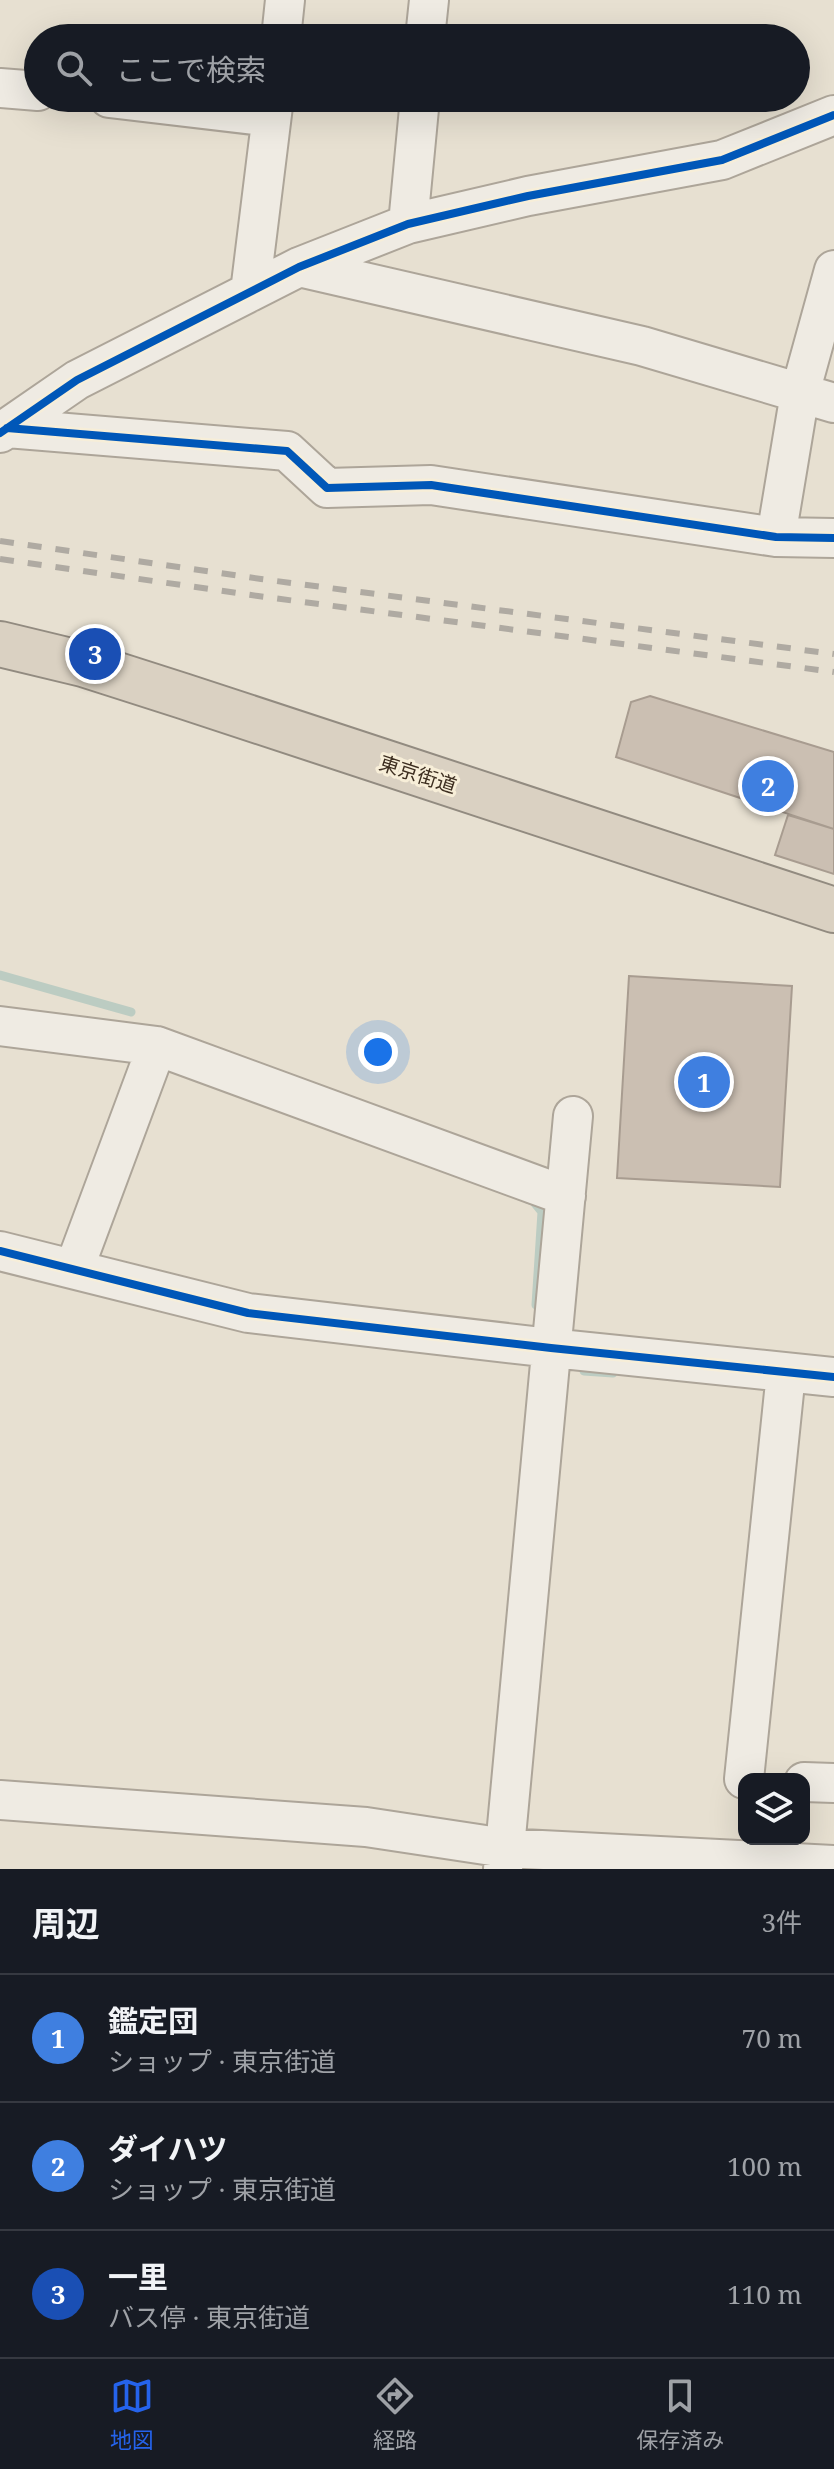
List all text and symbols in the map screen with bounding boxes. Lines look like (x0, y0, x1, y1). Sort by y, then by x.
search box (24, 24, 810, 112)
icon: search (52, 46, 96, 90)
text: ここで検索 (116, 49, 266, 90)
pin: 3 (69, 624, 121, 684)
street label: 東京街道 (376, 749, 460, 799)
pin: 2 (742, 756, 794, 816)
your location (358, 1032, 398, 1072)
pin: 1 (678, 1052, 730, 1112)
map controls (738, 1773, 810, 1845)
button: layers (738, 1773, 810, 1845)
text: 周辺 (32, 1900, 100, 1946)
text: 3件 (761, 1904, 802, 1940)
text: 鑑定団 (108, 2000, 198, 2041)
text: 1 (51, 2020, 65, 2056)
text: 70 m (742, 2020, 802, 2056)
text: ショップ · 東京街道 (108, 2043, 336, 2079)
text: ダイハツ (108, 2128, 227, 2169)
text: 2 (51, 2148, 65, 2184)
text: 100 m (727, 2148, 802, 2184)
text: ショップ · 東京街道 (108, 2171, 336, 2207)
text: 一里 (108, 2256, 168, 2297)
text: 3 (51, 2276, 65, 2312)
text: 110 m (727, 2276, 802, 2312)
text: バス停 · 東京街道 (108, 2299, 310, 2335)
tab: 地図 (110, 2374, 154, 2454)
tab: 経路 (373, 2374, 417, 2454)
tab: 保存済み (636, 2374, 724, 2454)

